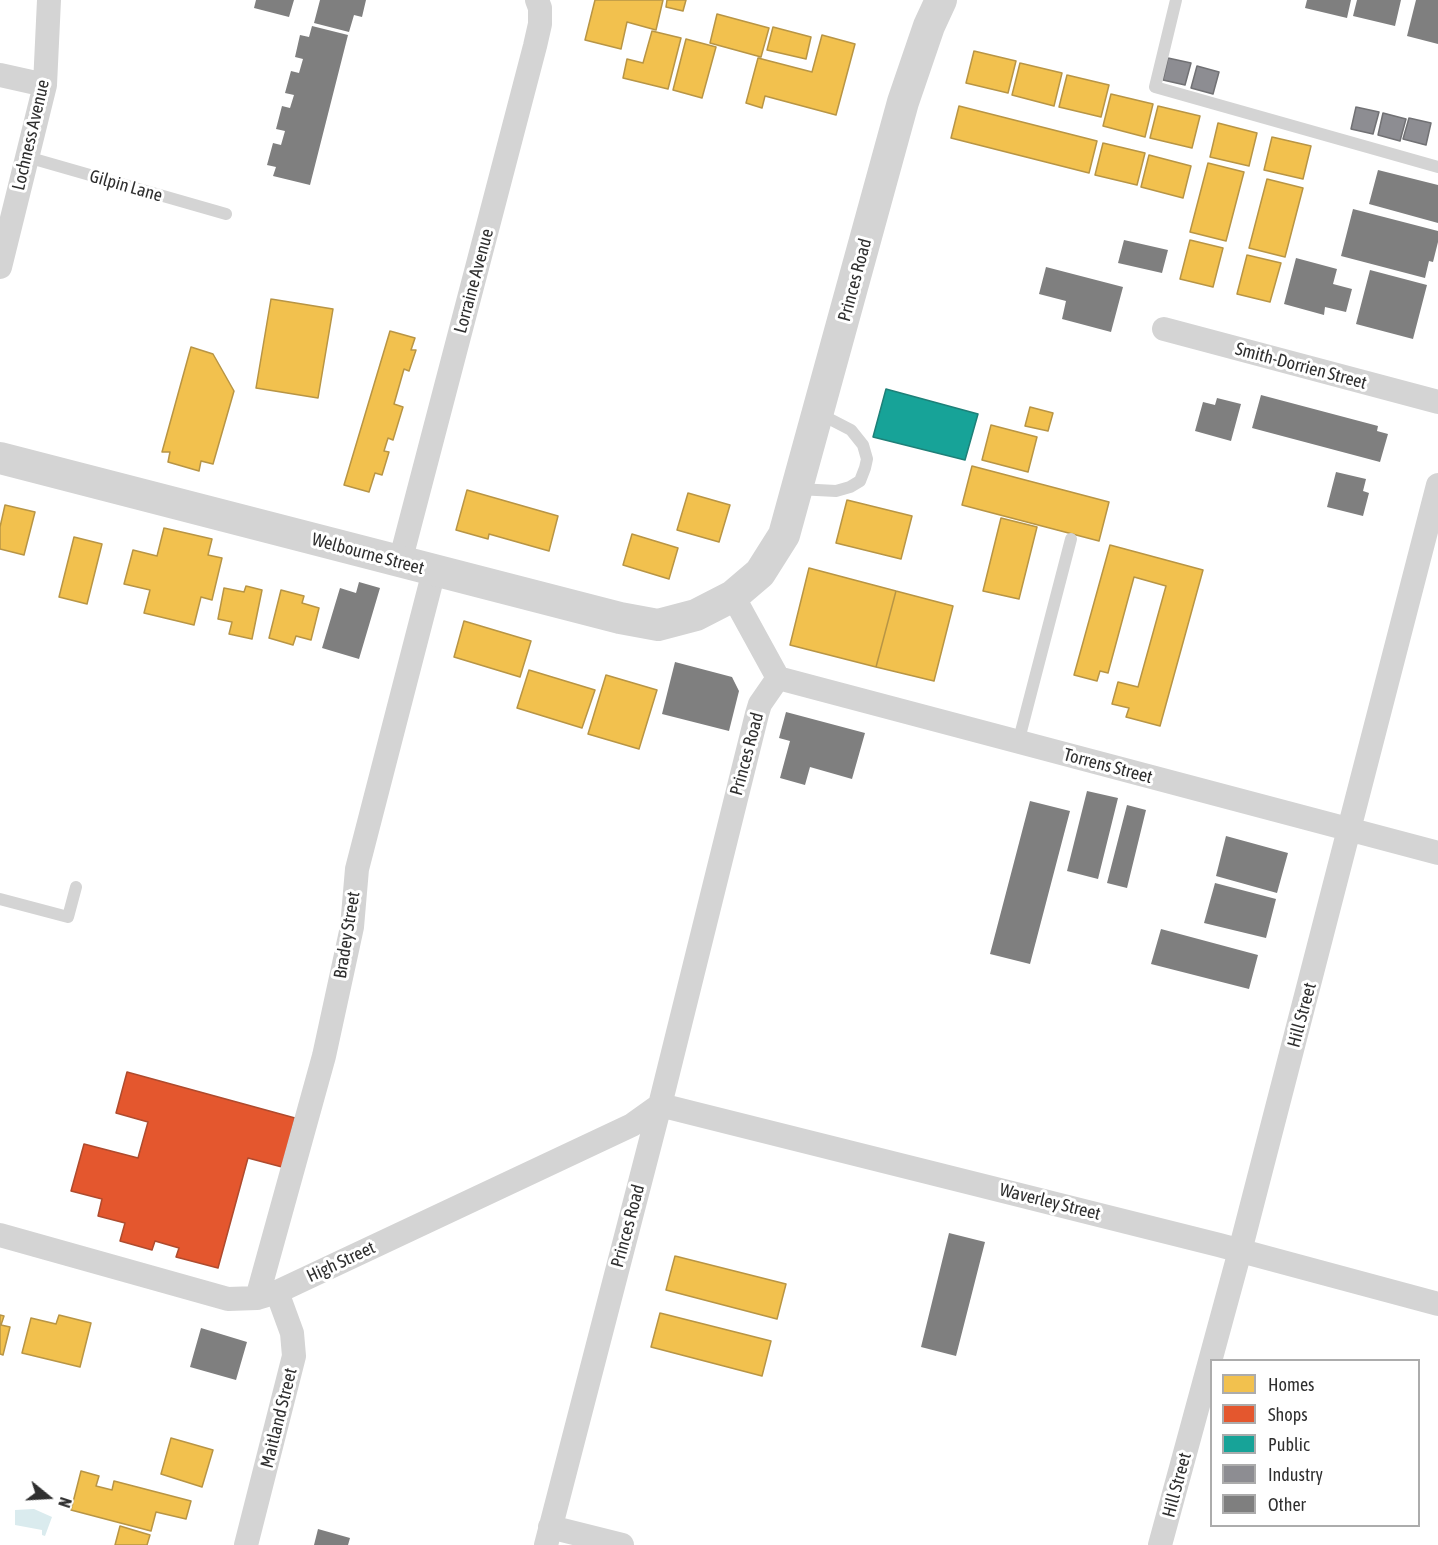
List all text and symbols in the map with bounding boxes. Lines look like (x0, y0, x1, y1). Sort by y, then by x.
street label: Lochness Avenue (8, 78, 54, 192)
street label: Gilpin Lane (87, 165, 165, 207)
street label: Lorraine Avenue (450, 226, 498, 336)
street label: Princes Road (834, 236, 876, 324)
street label: Smith-Dorrien Street (1233, 338, 1369, 394)
street label: Welbourne Street (310, 529, 426, 579)
street label: Princes Road (726, 710, 768, 798)
street label: Torrens Street (1061, 744, 1155, 788)
street label: Bradey Street (329, 890, 365, 980)
street label: Hill Street (1283, 980, 1321, 1050)
street label: Waverley Street (997, 1179, 1103, 1225)
street label: Princes Road (607, 1182, 649, 1270)
street label: High Street (303, 1237, 379, 1287)
legend (1210, 1359, 1420, 1527)
street label: Maitland Street (256, 1366, 302, 1470)
text: Homes (1268, 1374, 1314, 1395)
text: Shops (1268, 1404, 1308, 1425)
text: Public (1268, 1434, 1310, 1455)
street label: Hill Street (1158, 1450, 1196, 1520)
text: Industry (1268, 1464, 1323, 1485)
north arrow (18, 1467, 78, 1527)
text: Other (1268, 1494, 1306, 1515)
text: N (55, 1495, 75, 1510)

